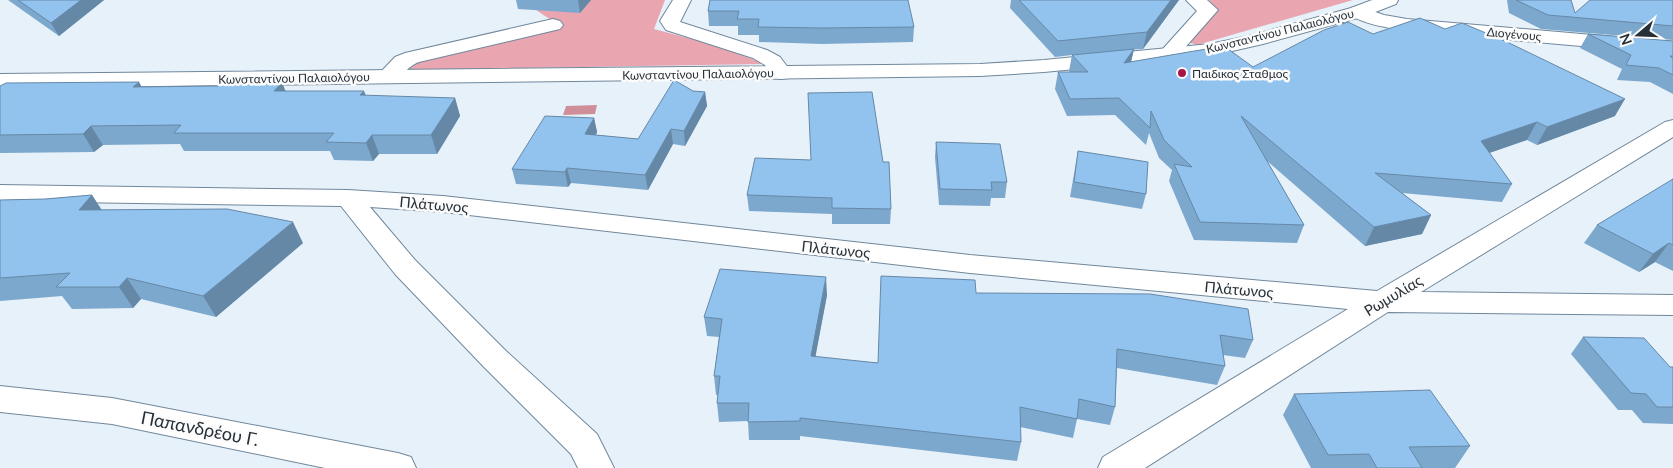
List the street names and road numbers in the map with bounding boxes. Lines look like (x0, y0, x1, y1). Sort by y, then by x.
street label: Κωνσταντίνου Παλαιολόγου (1205, 5, 1355, 57)
street label: Διογένους (1486, 24, 1542, 44)
street label: Κωνσταντίνου Παλαιολόγου (622, 65, 774, 83)
street label: Κωνσταντίνου Παλαιολόγου (218, 69, 370, 87)
street label: Πλάτωνος (399, 192, 469, 216)
street label: Πλάτωνος (801, 236, 871, 262)
street label: Ρωμυλίας (1361, 271, 1425, 319)
street label: Πλάτωνος (1204, 277, 1274, 301)
street label: Παπανδρέου Γ. (139, 406, 261, 450)

